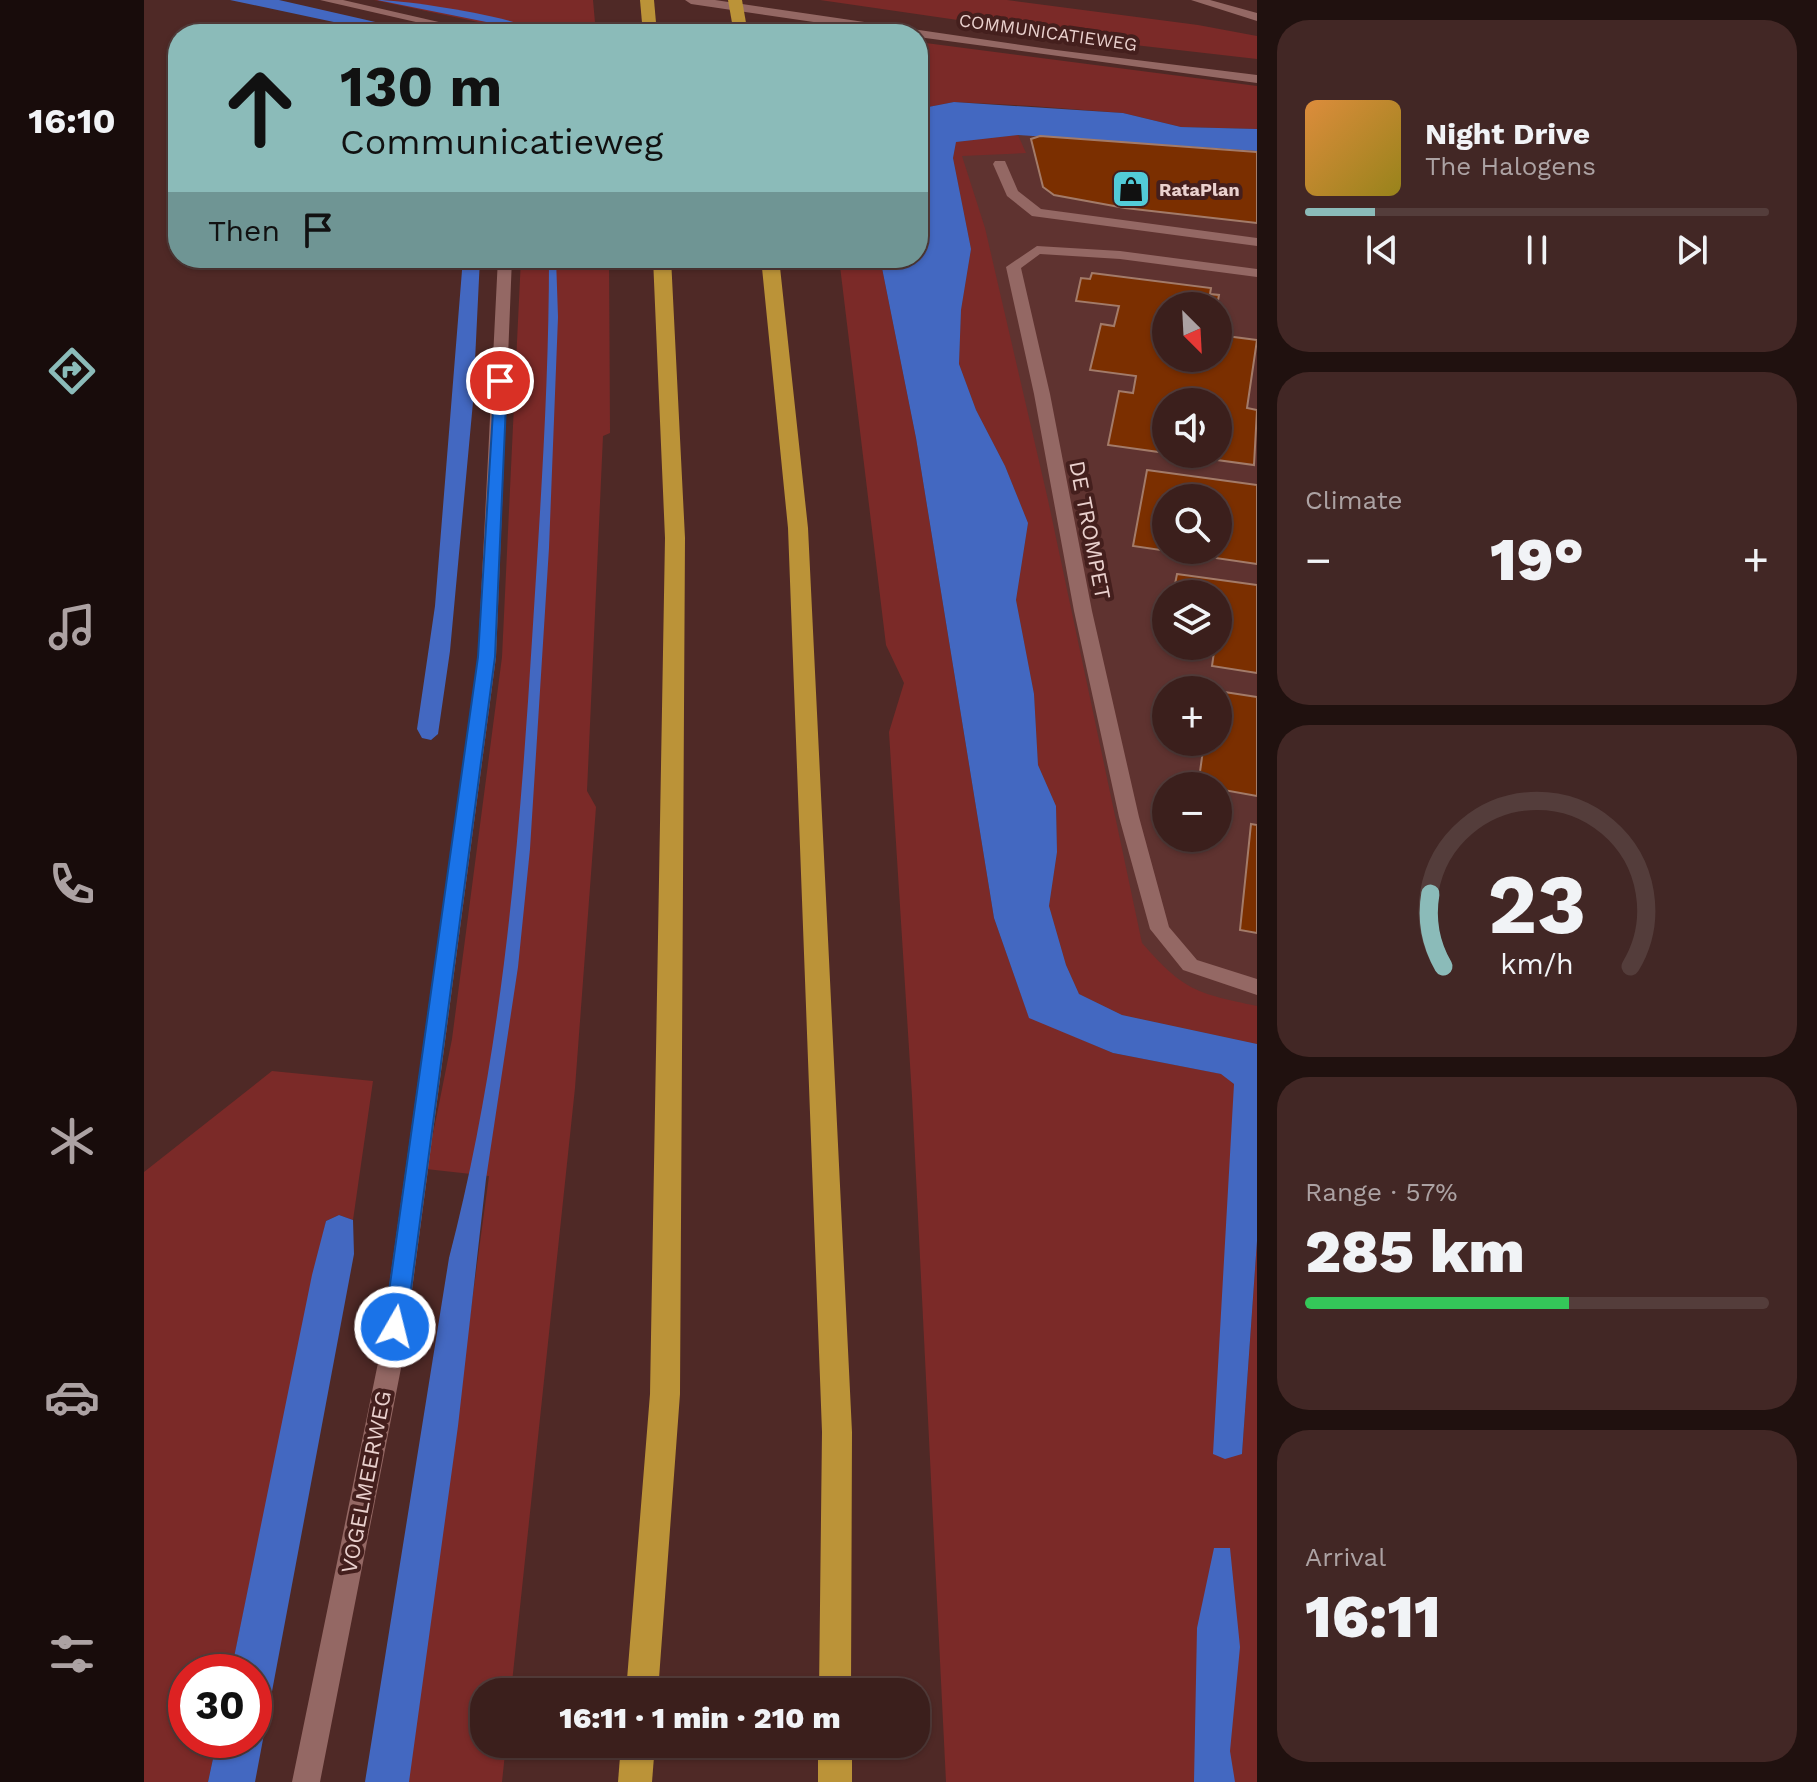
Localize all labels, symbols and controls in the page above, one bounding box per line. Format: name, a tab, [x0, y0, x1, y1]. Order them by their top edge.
street label: COMMUNICATIEWEG	[958, 9, 1138, 55]
text: 130 m	[340, 54, 502, 120]
icon: ahead	[208, 56, 312, 160]
text: 16:10	[28, 100, 116, 142]
text: Night Drive	[1425, 116, 1590, 151]
text: Communicatieweg	[340, 121, 663, 163]
text: The Halogens	[1425, 151, 1596, 181]
shop icon: RataPlan	[1110, 168, 1152, 210]
place label: RataPlan	[1159, 179, 1240, 200]
icon: arrive	[296, 208, 340, 252]
text: Then	[208, 213, 280, 248]
icon: previous	[1360, 228, 1404, 272]
icon: pause	[1515, 228, 1559, 272]
icon: next	[1670, 228, 1714, 272]
north arrow	[1152, 292, 1232, 372]
map controls	[1152, 292, 1232, 852]
icon: directions	[44, 343, 100, 399]
pin	[466, 347, 534, 415]
icon: arrive	[478, 359, 522, 403]
button: sound	[1152, 388, 1232, 468]
street label: DE TROMPET	[1064, 459, 1116, 601]
button: search	[1152, 484, 1232, 564]
text: Climate	[1305, 485, 1403, 515]
text: 19°	[1490, 524, 1584, 595]
text: −	[1305, 534, 1332, 586]
text: +	[1742, 534, 1769, 586]
button: layers	[1152, 580, 1232, 660]
icon: music	[44, 599, 100, 655]
button: +	[1152, 676, 1232, 756]
button: −	[1152, 772, 1232, 852]
icon: phone	[44, 856, 100, 912]
text: 23	[1488, 856, 1586, 953]
text: km/h	[1500, 947, 1574, 981]
icon: climate	[44, 1113, 100, 1169]
text: Range · 57%	[1305, 1177, 1458, 1207]
text: 285 km	[1305, 1216, 1525, 1287]
position arrow	[353, 1285, 437, 1369]
icon: car	[44, 1369, 100, 1425]
street label: VOGELMEERWEG	[336, 1389, 396, 1575]
text: Arrival	[1305, 1542, 1386, 1572]
text: 16:11	[1305, 1581, 1441, 1652]
icon: filters	[44, 1626, 100, 1682]
speed limit sign: 30	[168, 1654, 272, 1758]
text: 16:11 · 1 min · 210 m	[559, 1700, 841, 1735]

